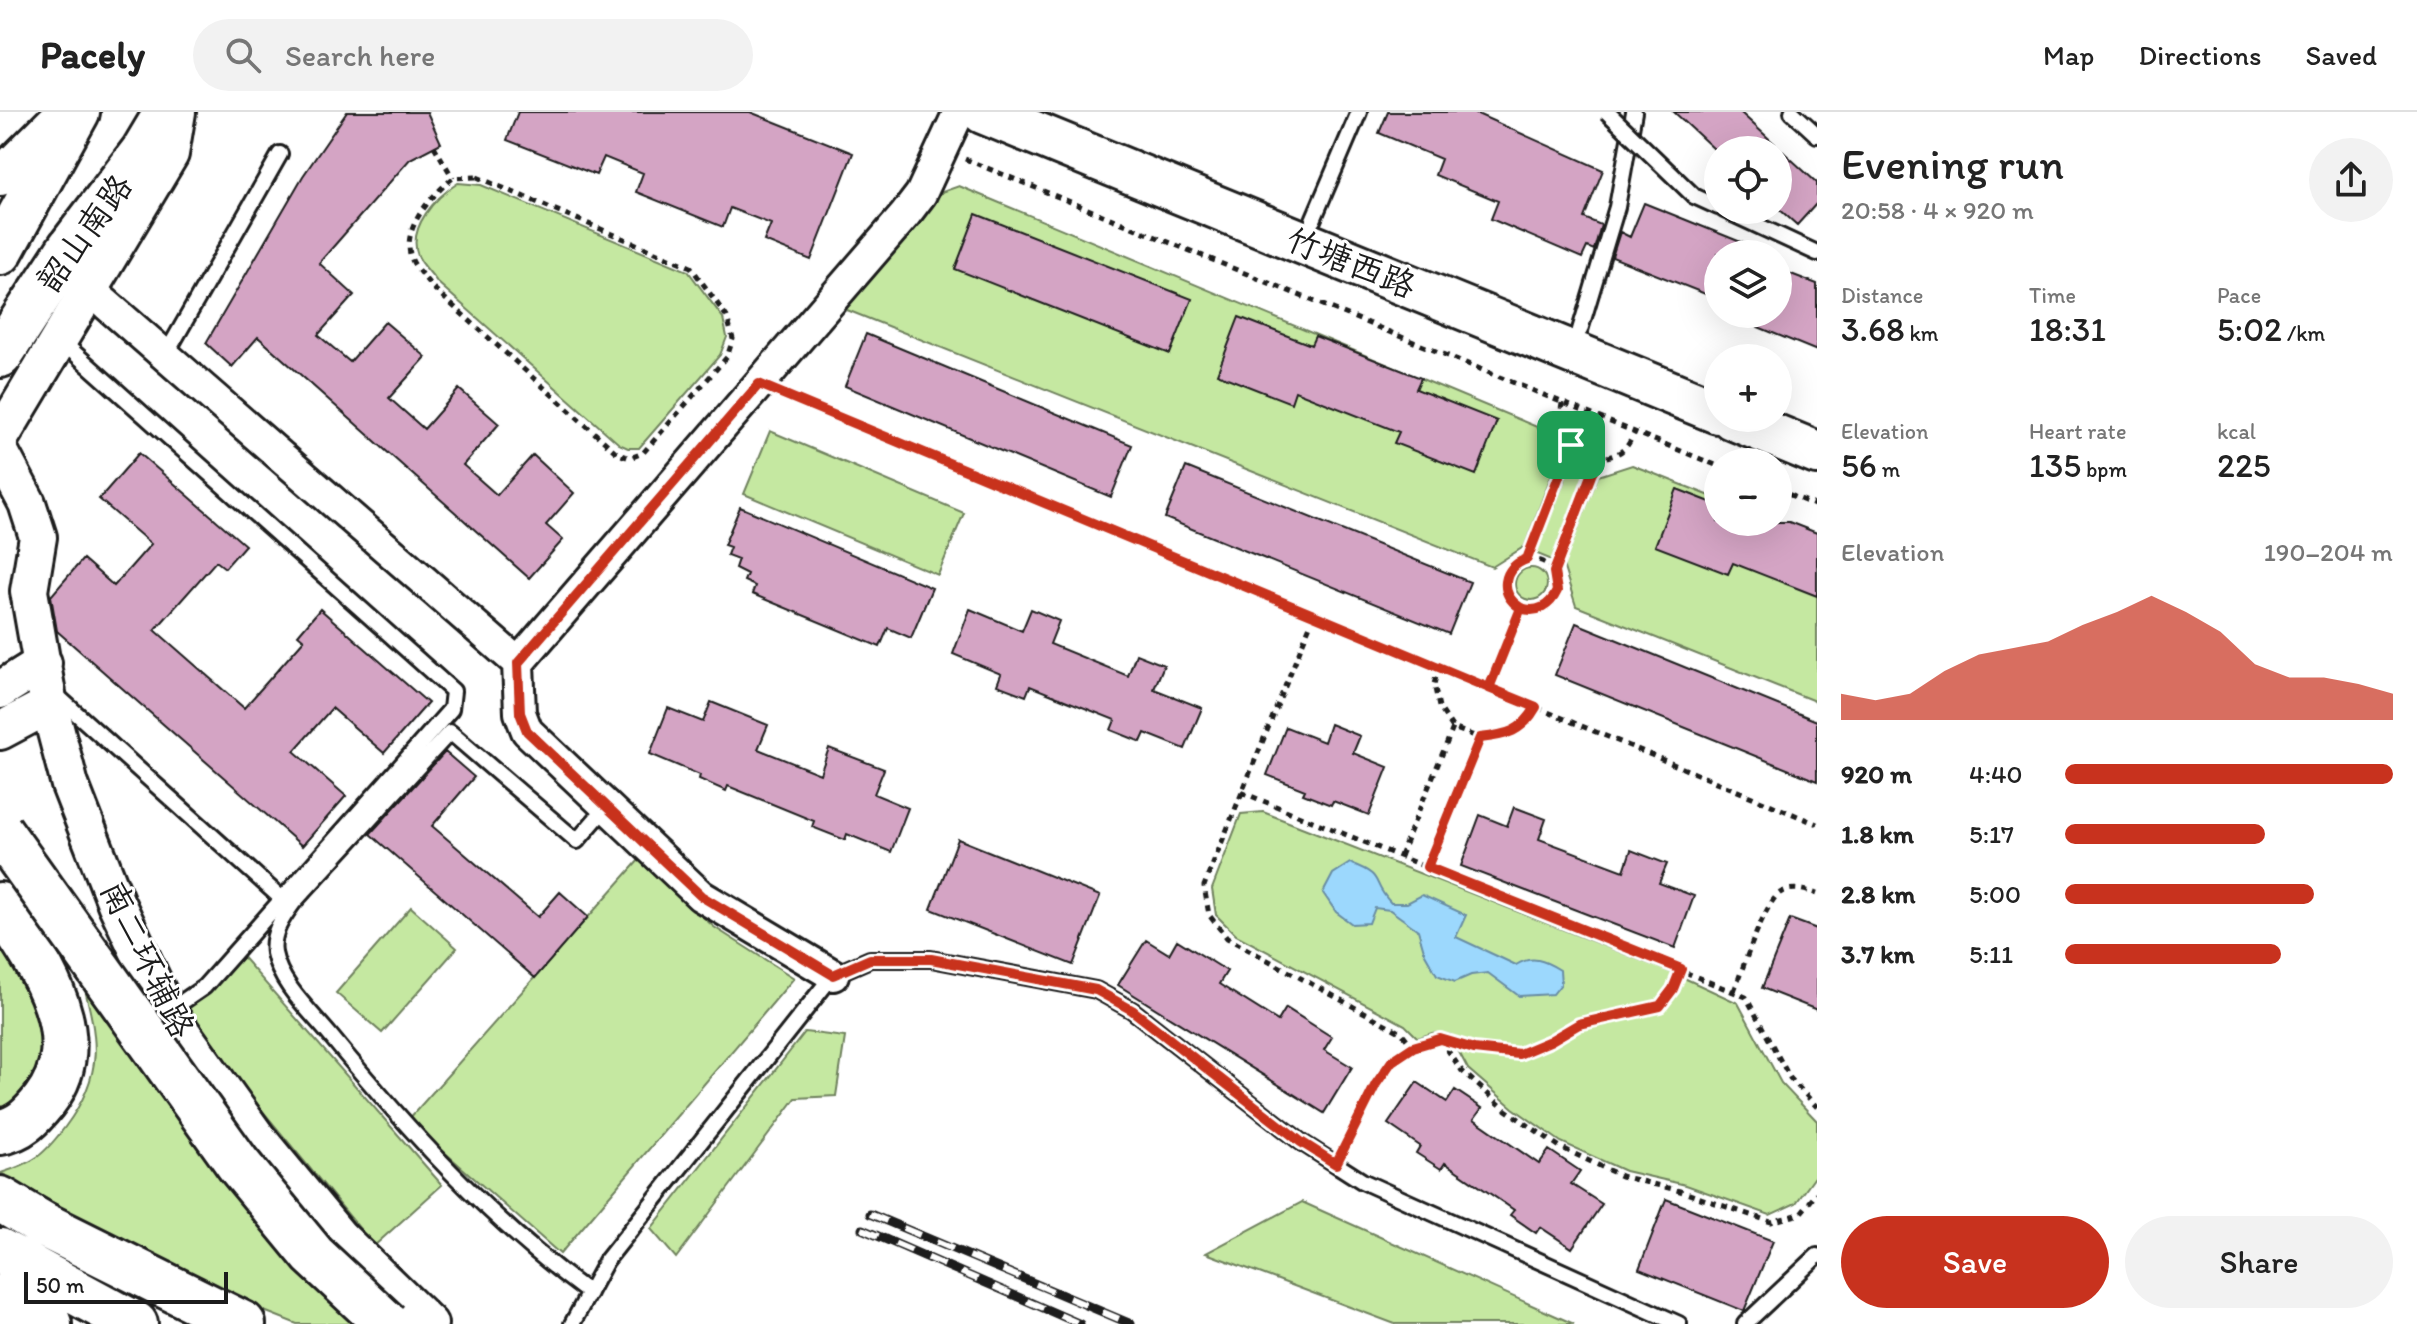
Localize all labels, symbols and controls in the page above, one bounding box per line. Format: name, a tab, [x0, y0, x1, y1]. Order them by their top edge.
search box	[193, 19, 753, 91]
text: Pacely	[40, 32, 145, 78]
icon: search	[221, 33, 265, 77]
text: Search here	[285, 37, 435, 74]
text: Map	[2043, 38, 2094, 72]
text: Directions	[2138, 38, 2262, 72]
text: Saved	[2306, 38, 2377, 72]
map controls	[1704, 136, 1792, 536]
button: locate	[1704, 136, 1792, 224]
text: Evening run	[1841, 137, 2064, 190]
button: share	[2309, 138, 2393, 222]
street label: 韶山南路	[28, 166, 141, 300]
text: 20:58 · 4 × 920 m	[1841, 194, 2034, 226]
street label: 竹塘西路	[1280, 218, 1422, 307]
button: layers	[1704, 240, 1792, 328]
text: Distance	[1841, 282, 1923, 309]
text: Time	[2029, 282, 2076, 309]
text: Pace	[2217, 282, 2261, 309]
text: 3.68	[1841, 309, 1905, 350]
text: 18:31	[2029, 309, 2106, 350]
text: 5:02	[2217, 309, 2282, 350]
text: km	[1905, 320, 1939, 347]
text: /km	[2282, 320, 2325, 347]
button: +	[1704, 344, 1792, 432]
pin	[1537, 411, 1605, 479]
text: Elevation	[1841, 418, 1928, 445]
text: Heart rate	[2029, 418, 2126, 445]
text: kcal	[2217, 418, 2256, 445]
icon: arrive	[1549, 423, 1593, 467]
text: 56	[1841, 445, 1877, 486]
text: 135	[2029, 445, 2081, 486]
text: 225	[2217, 445, 2271, 486]
button: −	[1704, 448, 1792, 536]
text: m	[1877, 456, 1900, 483]
text: bpm	[2081, 456, 2127, 483]
text: Elevation	[1841, 536, 1944, 568]
text: 190–204 m	[2264, 536, 2393, 568]
text: 920 m	[1841, 758, 1912, 790]
text: 4:40	[1969, 758, 2023, 790]
text: 1.8 km	[1841, 818, 1914, 850]
text: 5:17	[1969, 818, 2014, 850]
street label: 南二环辅路	[92, 874, 203, 1045]
text: 2.8 km	[1841, 878, 1916, 910]
text: 5:00	[1969, 878, 2021, 910]
text: 3.7 km	[1841, 938, 1915, 970]
text: 5:11	[1969, 938, 2013, 970]
button: Save	[1841, 1216, 2109, 1308]
button: Share	[2125, 1216, 2393, 1308]
scale bar	[24, 1268, 228, 1304]
text: 50 m	[36, 1272, 85, 1299]

